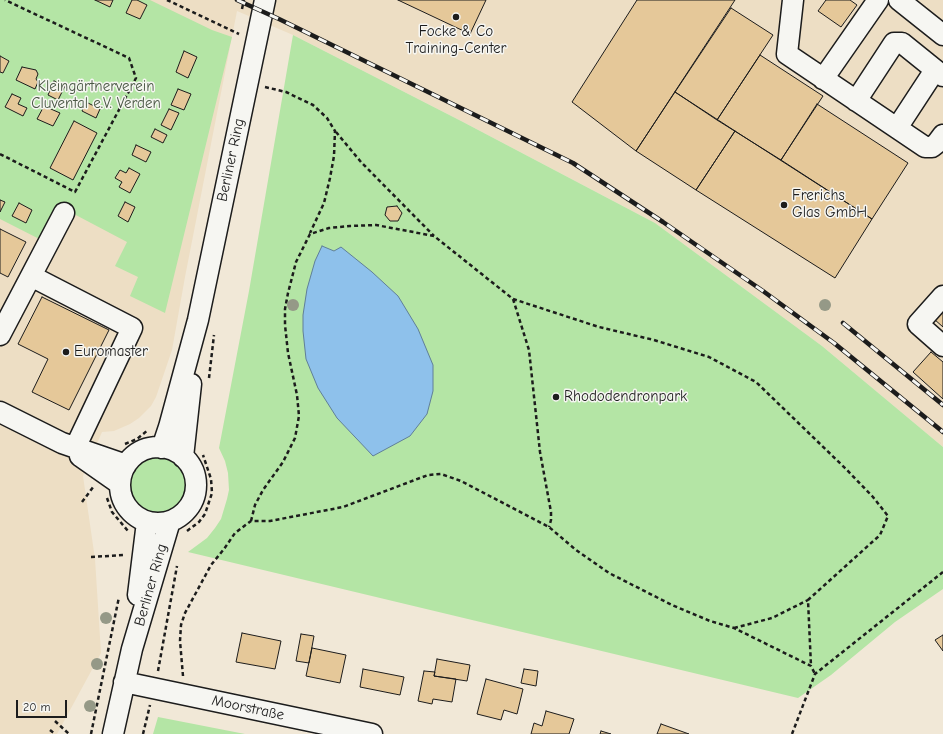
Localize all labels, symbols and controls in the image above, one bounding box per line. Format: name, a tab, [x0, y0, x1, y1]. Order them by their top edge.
marker: Focke & Co Training-Center	[451, 12, 461, 22]
place label: Focke & Co Training-Center	[406, 23, 506, 58]
park label: Kleingärtnerverein Cluvental e.V. Verden	[31, 78, 161, 113]
street label: Berliner Ring	[213, 117, 249, 203]
place label: Frerichs Glas GmbH	[792, 187, 867, 222]
marker: Frerichs Glas GmbH	[779, 200, 789, 210]
place label: Euromaster	[74, 343, 148, 361]
marker: Euromaster	[61, 347, 71, 357]
place label: Rhododendronpark	[564, 388, 687, 406]
marker: Rhododendronpark	[551, 392, 561, 402]
street label: Berliner Ring	[131, 542, 171, 628]
scale bar	[18, 692, 69, 718]
street label: Moorstraße	[210, 692, 286, 724]
text: 20 m	[23, 700, 51, 714]

